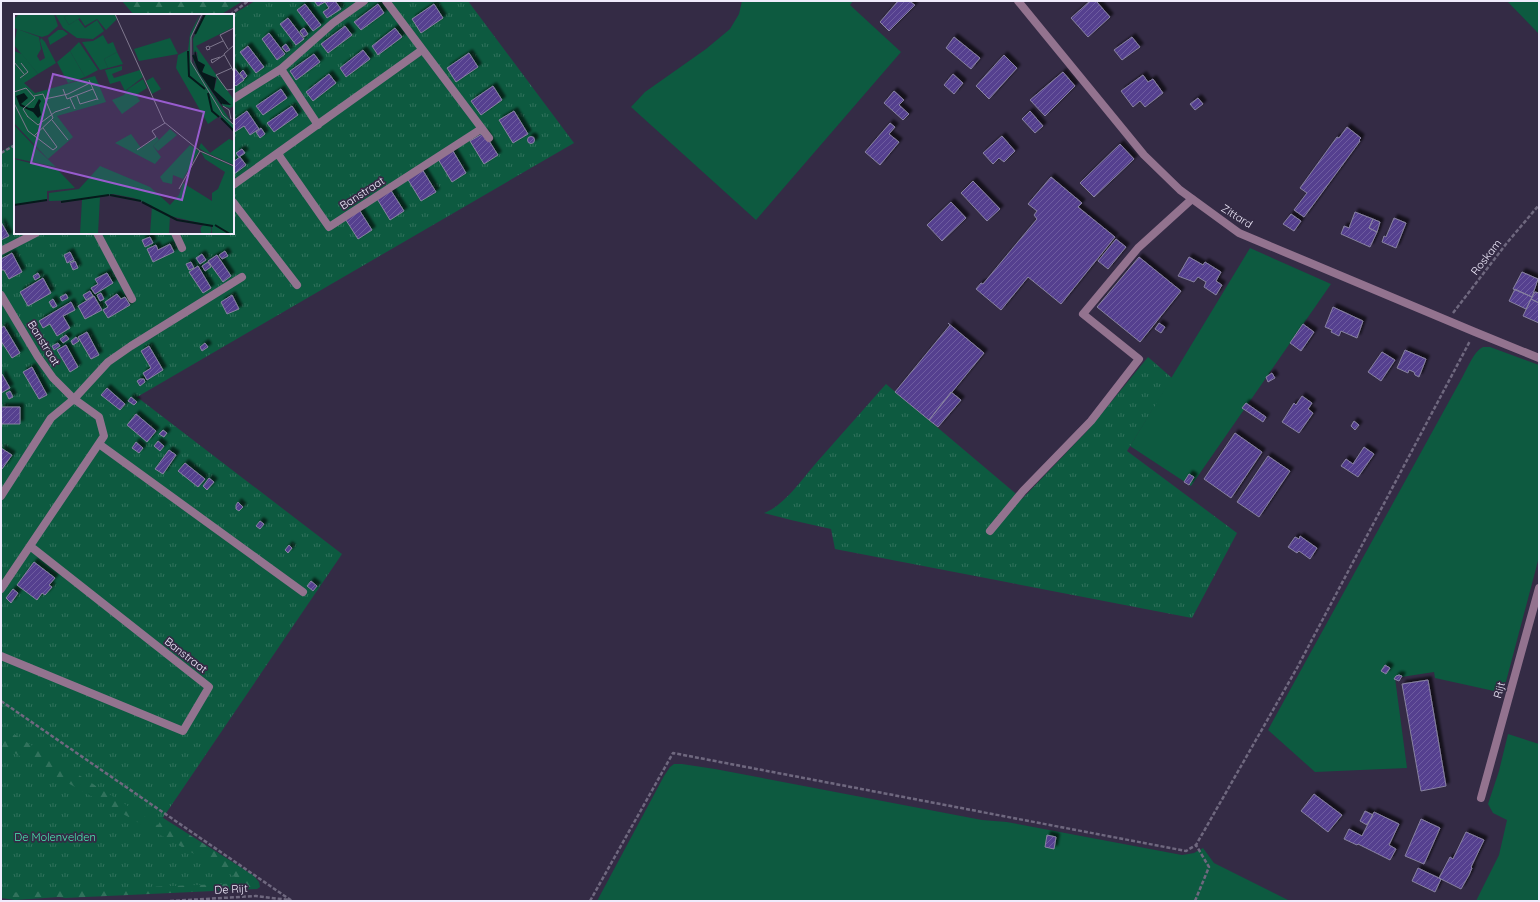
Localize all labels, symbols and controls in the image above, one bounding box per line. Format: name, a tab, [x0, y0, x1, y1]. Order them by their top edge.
inset map	[14, 14, 234, 234]
street label: Banstraat	[337, 173, 387, 213]
street label: Zittard	[1219, 201, 1255, 231]
street label: Roskam	[1468, 236, 1504, 278]
street label: Banstraat	[25, 318, 63, 368]
street label: Banstraat	[162, 634, 210, 676]
street label: Rijt	[1490, 680, 1508, 700]
park label: De Molenvelden	[14, 830, 96, 844]
street label: De Rijt	[214, 881, 248, 897]

